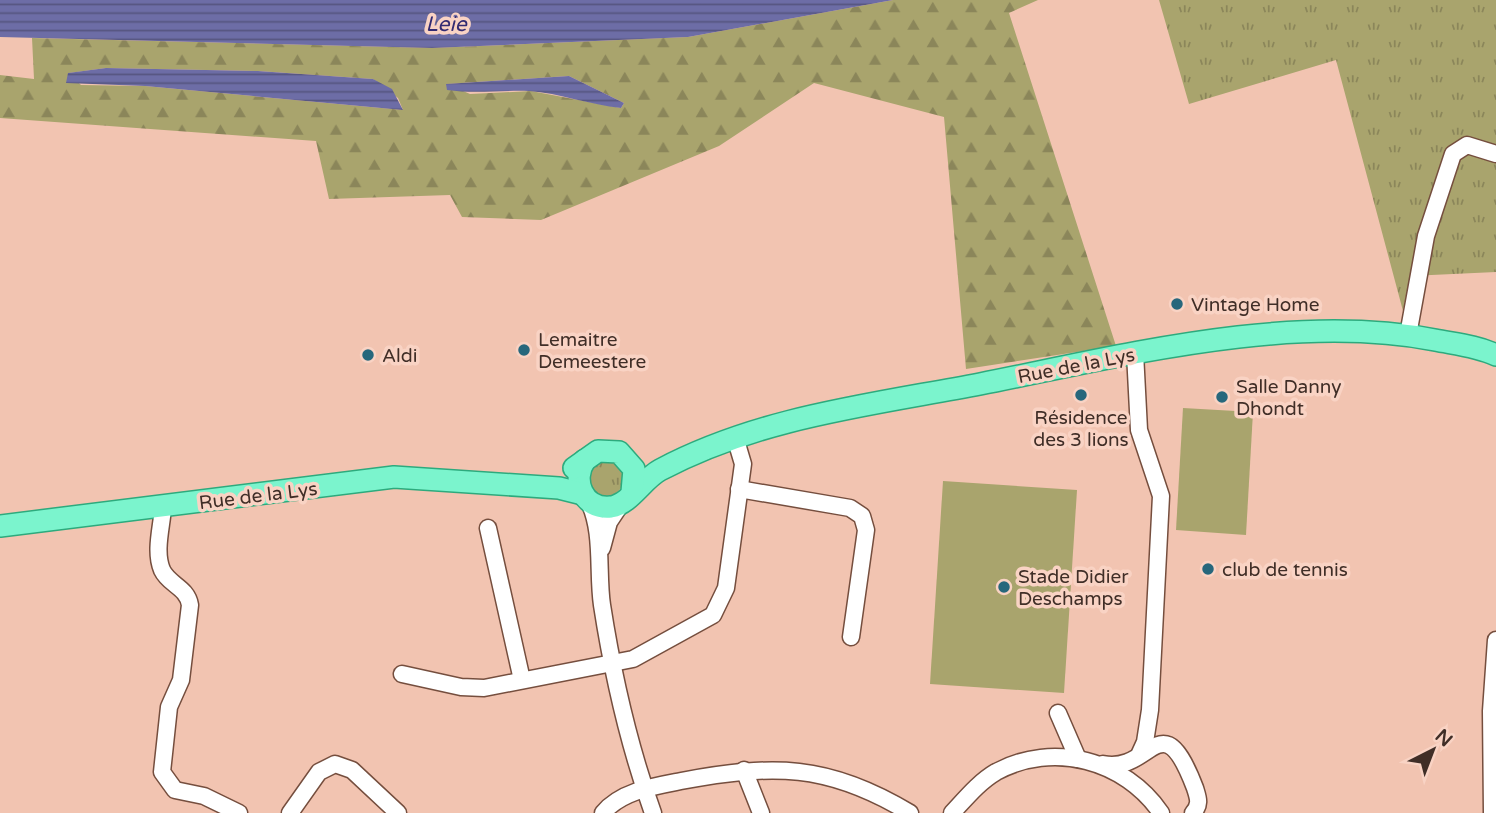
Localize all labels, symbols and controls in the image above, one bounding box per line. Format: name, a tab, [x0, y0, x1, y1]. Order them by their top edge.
water label: Leie	[425, 12, 468, 37]
place label: Vintage Home	[1191, 294, 1320, 316]
marker: Vintage Home	[1169, 296, 1185, 312]
place label: Lemaitre Demeestere	[538, 329, 646, 373]
marker: Lemaitre Demeestere	[516, 342, 532, 358]
street label: Rue de la Lys	[1016, 344, 1137, 388]
place label: Aldi	[382, 345, 418, 367]
marker: Aldi	[360, 347, 376, 363]
place label: Salle Danny Dhondt	[1236, 376, 1341, 420]
marker: Résidence des 3 lions	[1073, 387, 1089, 403]
marker: Salle Danny Dhondt	[1214, 389, 1230, 405]
place label: Résidence des 3 lions	[1033, 407, 1129, 451]
street label: Rue de la Lys	[198, 478, 319, 514]
place label: club de tennis	[1222, 559, 1348, 581]
marker: club de tennis	[1200, 561, 1216, 577]
place label: Stade Didier Deschamps	[1018, 566, 1129, 610]
marker: Stade Didier Deschamps	[996, 579, 1012, 595]
north arrow	[1398, 715, 1468, 785]
text: N	[1431, 725, 1457, 751]

